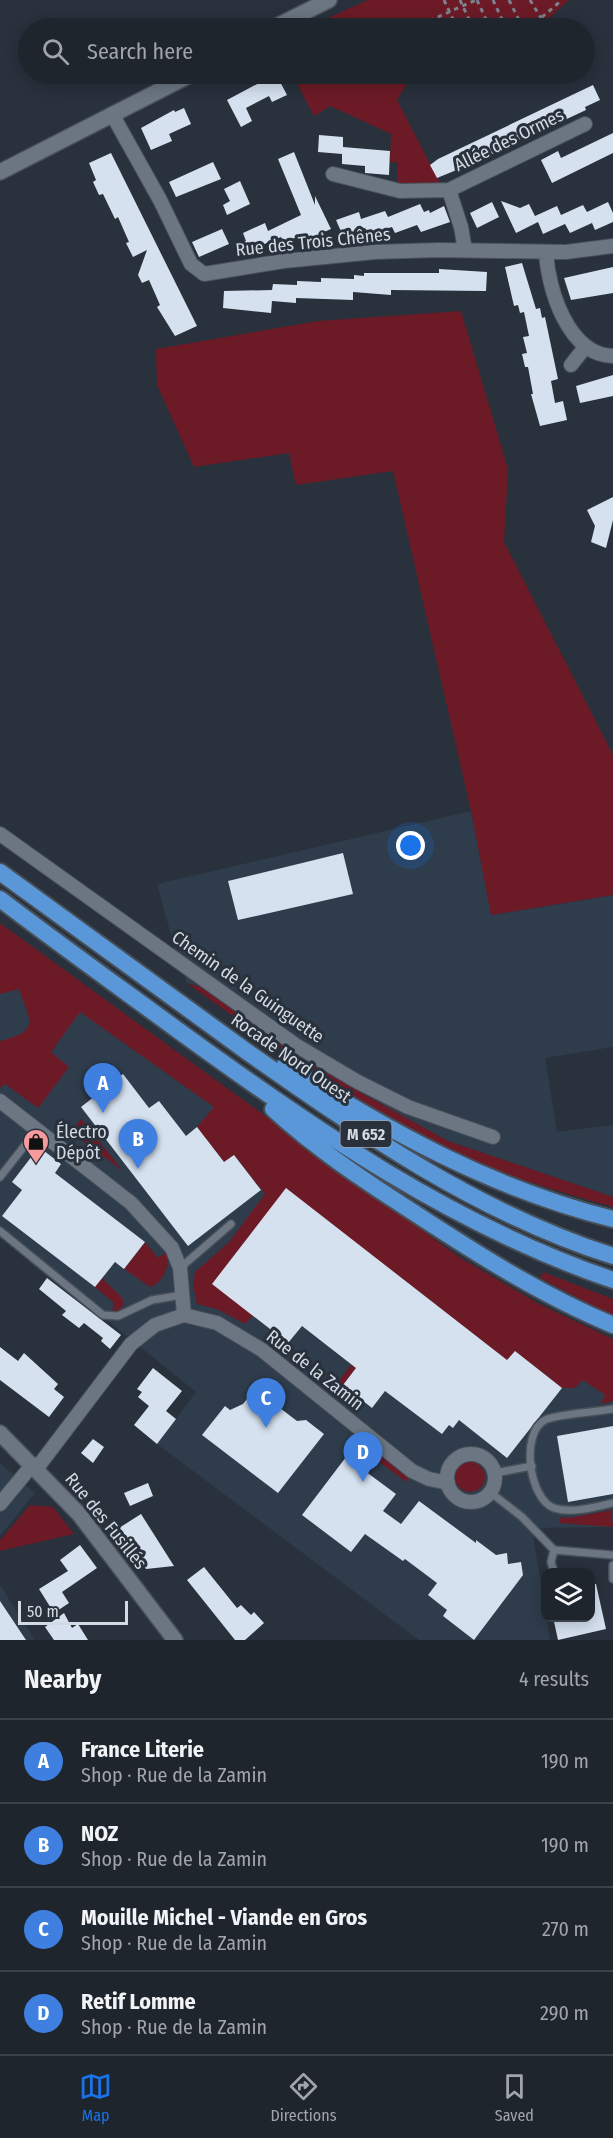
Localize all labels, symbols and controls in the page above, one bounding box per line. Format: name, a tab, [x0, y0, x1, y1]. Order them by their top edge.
search box	[18, 18, 595, 84]
icon: search	[39, 35, 72, 68]
text: Search here	[87, 38, 193, 65]
street label: Allée des Ormes	[451, 104, 568, 176]
street label: Rue des Trois Chênes	[234, 223, 392, 261]
your location	[396, 831, 425, 860]
street label: Chemin de la Guinguette	[168, 926, 328, 1048]
street label: Rocade Nord Ouest	[227, 1008, 355, 1108]
pin: A	[84, 1064, 122, 1113]
place label: Électro Dépôt	[56, 1120, 107, 1164]
pin: B	[118, 1120, 158, 1169]
road number: M 652	[340, 1121, 392, 1147]
shop icon: Électro Dépôt	[21, 1127, 51, 1165]
street label: Rue de la Zamin	[262, 1325, 368, 1415]
pin: C	[246, 1378, 286, 1428]
pin: D	[344, 1432, 382, 1482]
street label: Rue des Fusillés	[60, 1468, 152, 1574]
map controls	[541, 1568, 595, 1622]
button: layers	[541, 1568, 595, 1622]
scale bar	[18, 1598, 128, 1626]
text: 50 m	[27, 1602, 59, 1621]
text: Nearby	[24, 1664, 101, 1695]
text: 4 results	[519, 1667, 589, 1691]
text: France Literie	[81, 1736, 204, 1763]
text: A	[38, 1749, 49, 1773]
text: 190 m	[541, 1749, 589, 1773]
text: Shop · Rue de la Zamin	[81, 1763, 267, 1787]
text: NOZ	[81, 1820, 118, 1847]
text: B	[38, 1833, 49, 1857]
text: 190 m	[541, 1833, 589, 1857]
text: Shop · Rue de la Zamin	[81, 1847, 267, 1871]
text: Mouille Michel - Viande en Gros	[81, 1904, 367, 1931]
text: C	[38, 1917, 49, 1941]
text: 270 m	[542, 1917, 589, 1941]
text: Shop · Rue de la Zamin	[81, 1931, 267, 1955]
text: Retif Lomme	[81, 1988, 196, 2015]
text: D	[38, 2001, 49, 2025]
text: 290 m	[540, 2001, 589, 2025]
text: Shop · Rue de la Zamin	[81, 2015, 267, 2039]
tab: Map	[79, 2070, 112, 2125]
tab: Directions	[270, 2070, 337, 2125]
tab: Saved	[495, 2070, 534, 2125]

